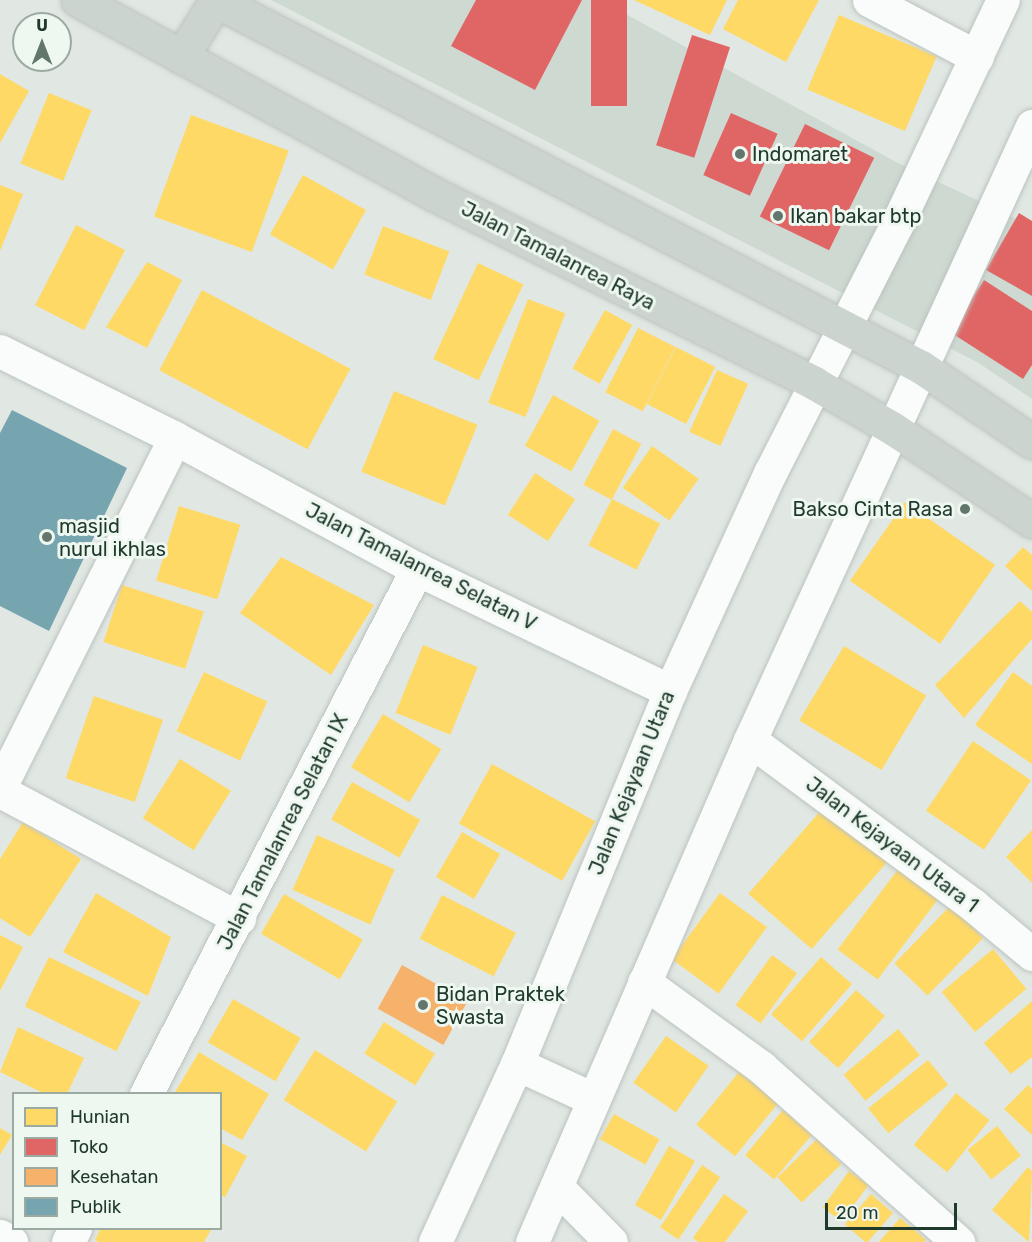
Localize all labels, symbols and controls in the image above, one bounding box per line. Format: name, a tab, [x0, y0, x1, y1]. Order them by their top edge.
north arrow	[12, 12, 72, 72]
text: U	[36, 16, 48, 35]
place label: Indomaret	[752, 142, 848, 166]
marker: Indomaret	[733, 147, 747, 161]
street label: Jalan Tamalanrea Raya	[457, 197, 659, 315]
place label: Ikan bakar btp	[790, 204, 922, 228]
marker: Ikan bakar btp	[771, 209, 785, 223]
place label: Bakso Cinta Rasa	[793, 497, 953, 521]
street label: Jalan Tamalanrea Selatan V	[301, 498, 541, 636]
marker: Bakso Cinta Rasa	[958, 502, 972, 516]
place label: masjid nurul ikhlas	[59, 514, 166, 561]
marker: masjid nurul ikhlas	[40, 530, 54, 544]
street label: Jalan Kejayaan Utara	[584, 688, 680, 878]
street label: Jalan Tamalanrea Selatan IX	[213, 710, 353, 954]
street label: Jalan Kejayaan Utara 1	[801, 772, 983, 918]
place label: Bidan Praktek Swasta	[436, 982, 565, 1029]
marker: Bidan Praktek Swasta	[414, 996, 432, 1014]
legend	[12, 1092, 222, 1230]
text: Hunian	[70, 1106, 130, 1128]
text: Toko	[70, 1136, 108, 1158]
text: Kesehatan	[70, 1166, 158, 1188]
scale bar	[828, 1191, 960, 1229]
text: Publik	[70, 1196, 121, 1218]
text: 20 m	[836, 1202, 878, 1224]

